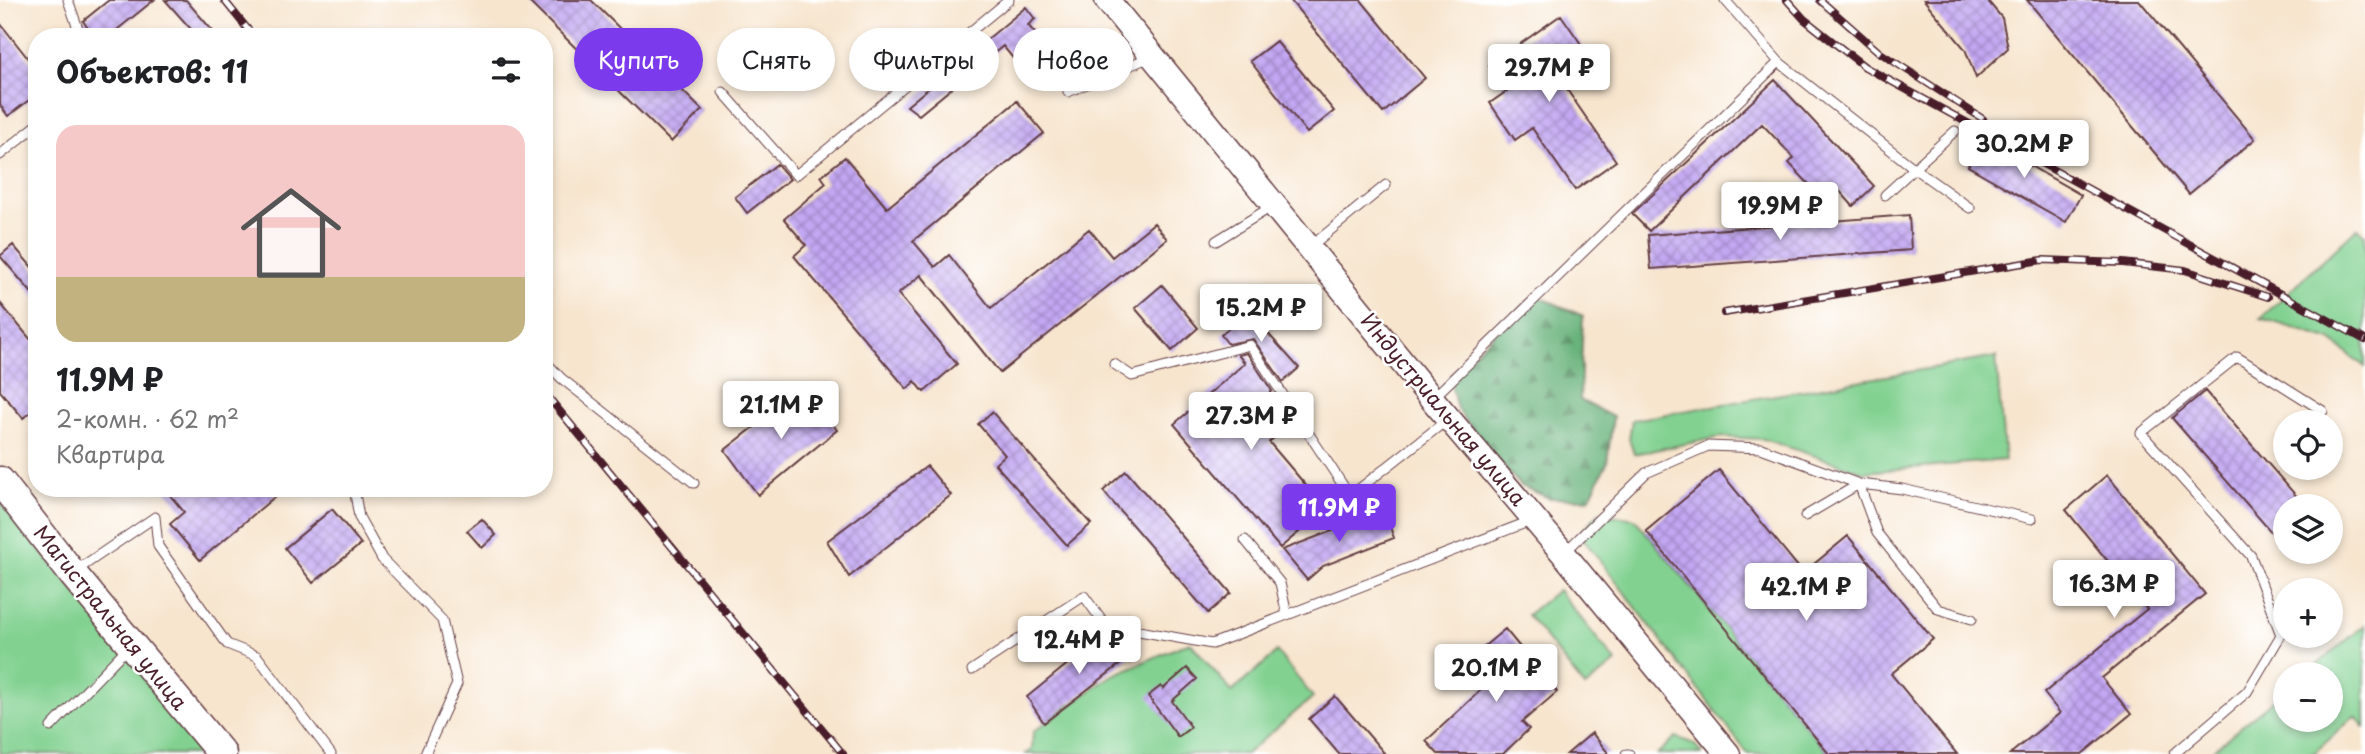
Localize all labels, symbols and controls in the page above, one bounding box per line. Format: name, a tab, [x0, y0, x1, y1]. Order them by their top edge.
chip: Купить	[574, 28, 703, 91]
chip: Снять	[717, 28, 835, 91]
chip: Фильтры	[849, 28, 999, 91]
chip: Новое	[1013, 28, 1133, 91]
pin: 29.7M ₽	[1484, 44, 1614, 104]
text: Объектов: 11	[56, 48, 249, 93]
text: 29.7M ₽	[1504, 49, 1594, 84]
icon: filters	[487, 51, 525, 89]
pin: 30.2M ₽	[1959, 120, 2089, 180]
text: 30.2M ₽	[1975, 125, 2073, 160]
icon: home	[228, 170, 354, 296]
pin: 19.9M ₽	[1715, 182, 1845, 242]
text: 19.9M ₽	[1737, 187, 1823, 222]
pin: 15.2M ₽	[1196, 284, 1326, 344]
text: 15.2M ₽	[1216, 289, 1306, 324]
street label: Индустриальная улица	[1354, 305, 1535, 513]
text: 11.9M ₽	[56, 356, 163, 401]
pin: 21.1M ₽	[716, 382, 846, 441]
text: 21.1M ₽	[739, 386, 823, 421]
pin: 27.3M ₽	[1186, 392, 1316, 452]
text: 27.3M ₽	[1205, 397, 1297, 432]
text: 2-комн. · 62 m²	[56, 401, 239, 436]
map controls	[2273, 410, 2343, 732]
button: locate	[2273, 410, 2343, 480]
text: Квартира	[56, 436, 164, 471]
pin: 11.9M ₽	[1274, 484, 1404, 544]
text: 11.9M ₽	[1298, 489, 1380, 524]
button: layers	[2273, 494, 2343, 564]
street label: Магистральная улица	[27, 517, 197, 717]
pin: 16.3M ₽	[2049, 560, 2179, 620]
pin: 42.1M ₽	[1741, 564, 1871, 623]
text: 16.3M ₽	[2069, 565, 2159, 600]
text: 42.1M ₽	[1761, 568, 1851, 603]
button: +	[2273, 578, 2343, 648]
pin: 12.4M ₽	[1014, 616, 1144, 676]
text: 12.4M ₽	[1034, 621, 1124, 656]
pin: 20.1M ₽	[1431, 644, 1561, 704]
text: 20.1M ₽	[1450, 649, 1542, 684]
button: −	[2273, 662, 2343, 732]

